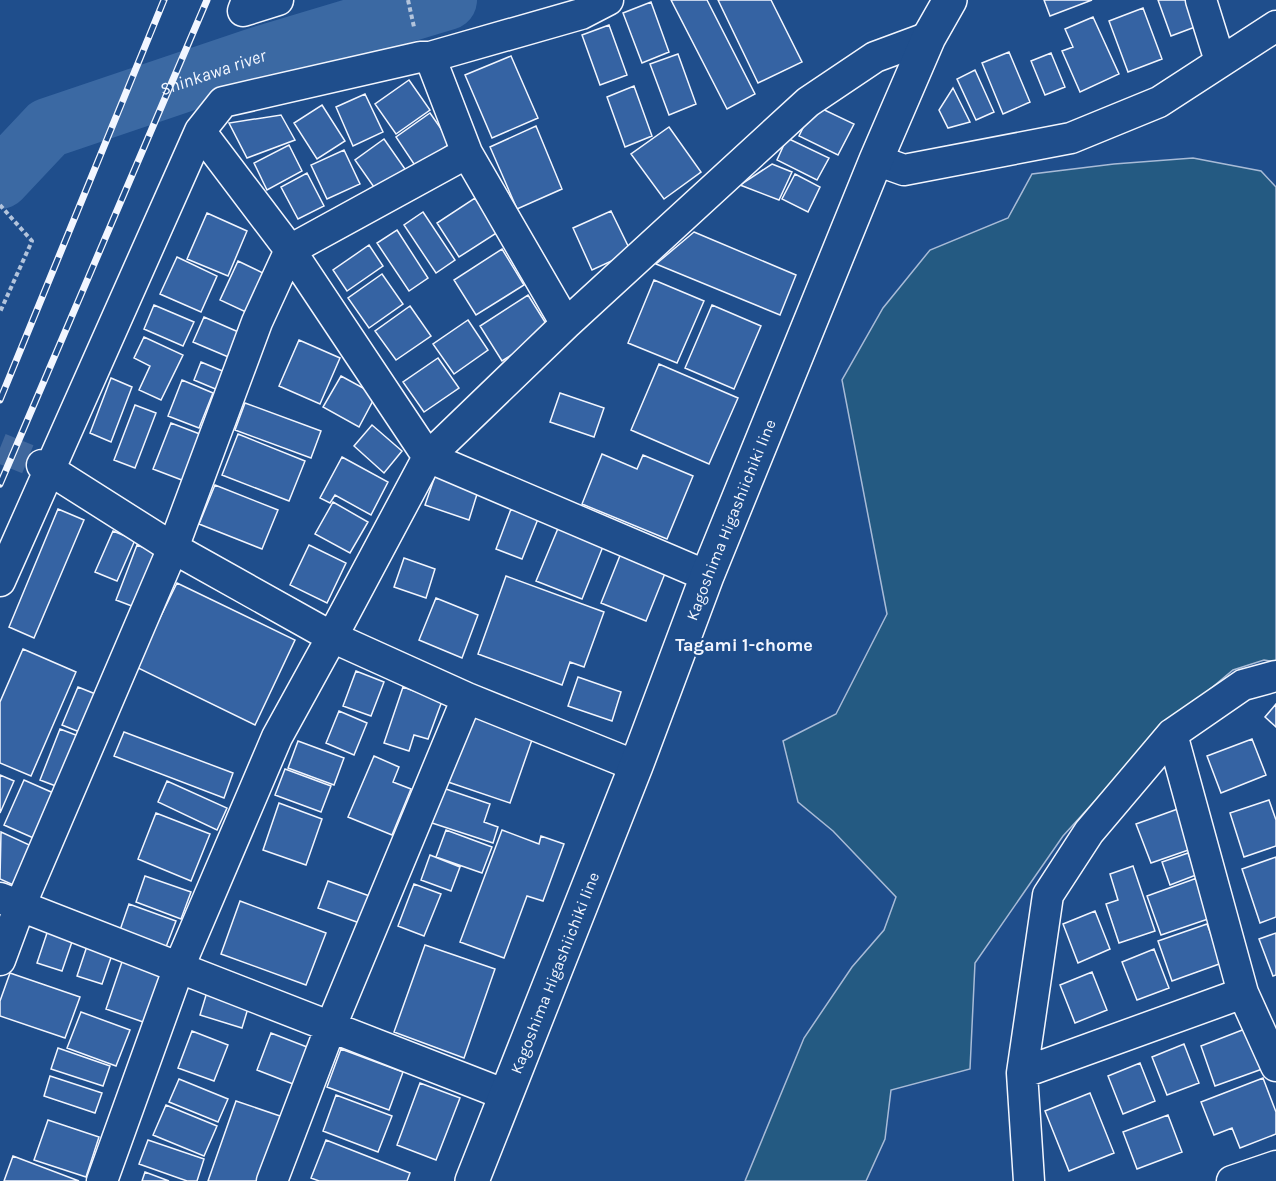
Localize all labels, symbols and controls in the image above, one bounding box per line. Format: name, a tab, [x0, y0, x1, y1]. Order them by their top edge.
water label: Shinkawa river	[157, 44, 269, 100]
street label: Kagoshima Higashiichiki line	[682, 416, 779, 623]
district label: Tagami 1-chome	[675, 634, 813, 656]
street label: Kagoshima Higashiichiki line	[506, 869, 603, 1076]

